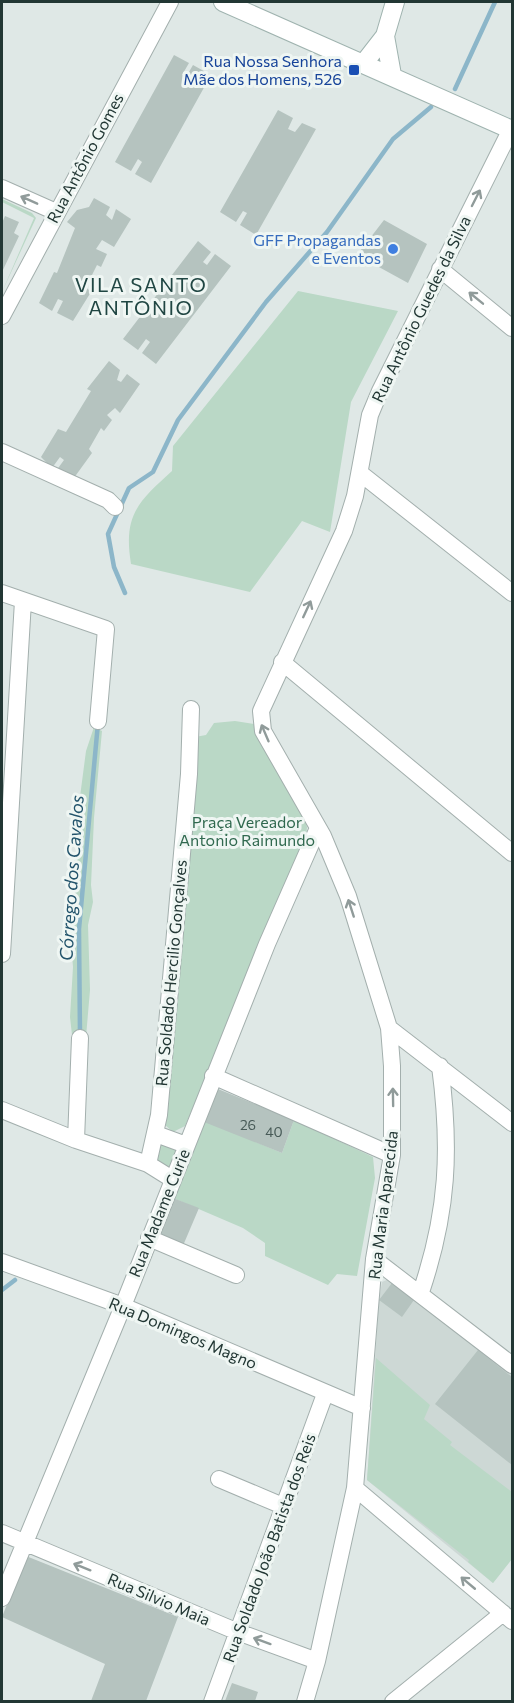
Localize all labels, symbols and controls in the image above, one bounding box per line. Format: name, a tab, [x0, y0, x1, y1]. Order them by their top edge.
place label: Rua Nossa Senhora Mãe dos Homens, 526	[183, 51, 342, 88]
marker: Rua Nossa Senhora Mãe dos Homens, 526	[347, 63, 361, 77]
street label: Rua Antônio Gomes	[42, 90, 127, 226]
one-way arrow	[471, 190, 482, 208]
one-way arrow	[20, 194, 38, 206]
street label: Rua Antônio Guedes da Silva	[367, 213, 474, 405]
place label: GFF Propagandas e Eventos	[253, 230, 381, 267]
marker: GFF Propagandas e Eventos	[386, 242, 400, 256]
district label: VILA SANTO ANTÔNIO	[75, 272, 207, 319]
one-way arrow	[468, 292, 484, 305]
one-way arrow	[301, 601, 313, 619]
one-way arrow	[259, 725, 270, 743]
water label: Córrego dos Cavalos	[54, 794, 88, 962]
park label: Praça Vereador Antonio Raimundo	[179, 812, 315, 849]
street label: Rua Soldado Hercilio Gonçalves	[151, 859, 190, 1087]
one-way arrow	[345, 899, 356, 918]
one-way arrow	[387, 1087, 399, 1107]
house number: 26	[240, 1116, 256, 1133]
house number: 40	[265, 1123, 283, 1140]
street label: Rua Maria Aparecida	[364, 1130, 401, 1280]
street label: Rua Madame Curie	[124, 1146, 193, 1280]
street label: Rua Domingos Magno	[106, 1293, 260, 1372]
street label: Rua Soldado João Batista dos Reis	[218, 1431, 319, 1665]
one-way arrow	[73, 1561, 92, 1572]
street label: Rua Silvio Maia	[105, 1568, 213, 1629]
one-way arrow	[460, 1577, 476, 1590]
one-way arrow	[253, 1634, 272, 1645]

